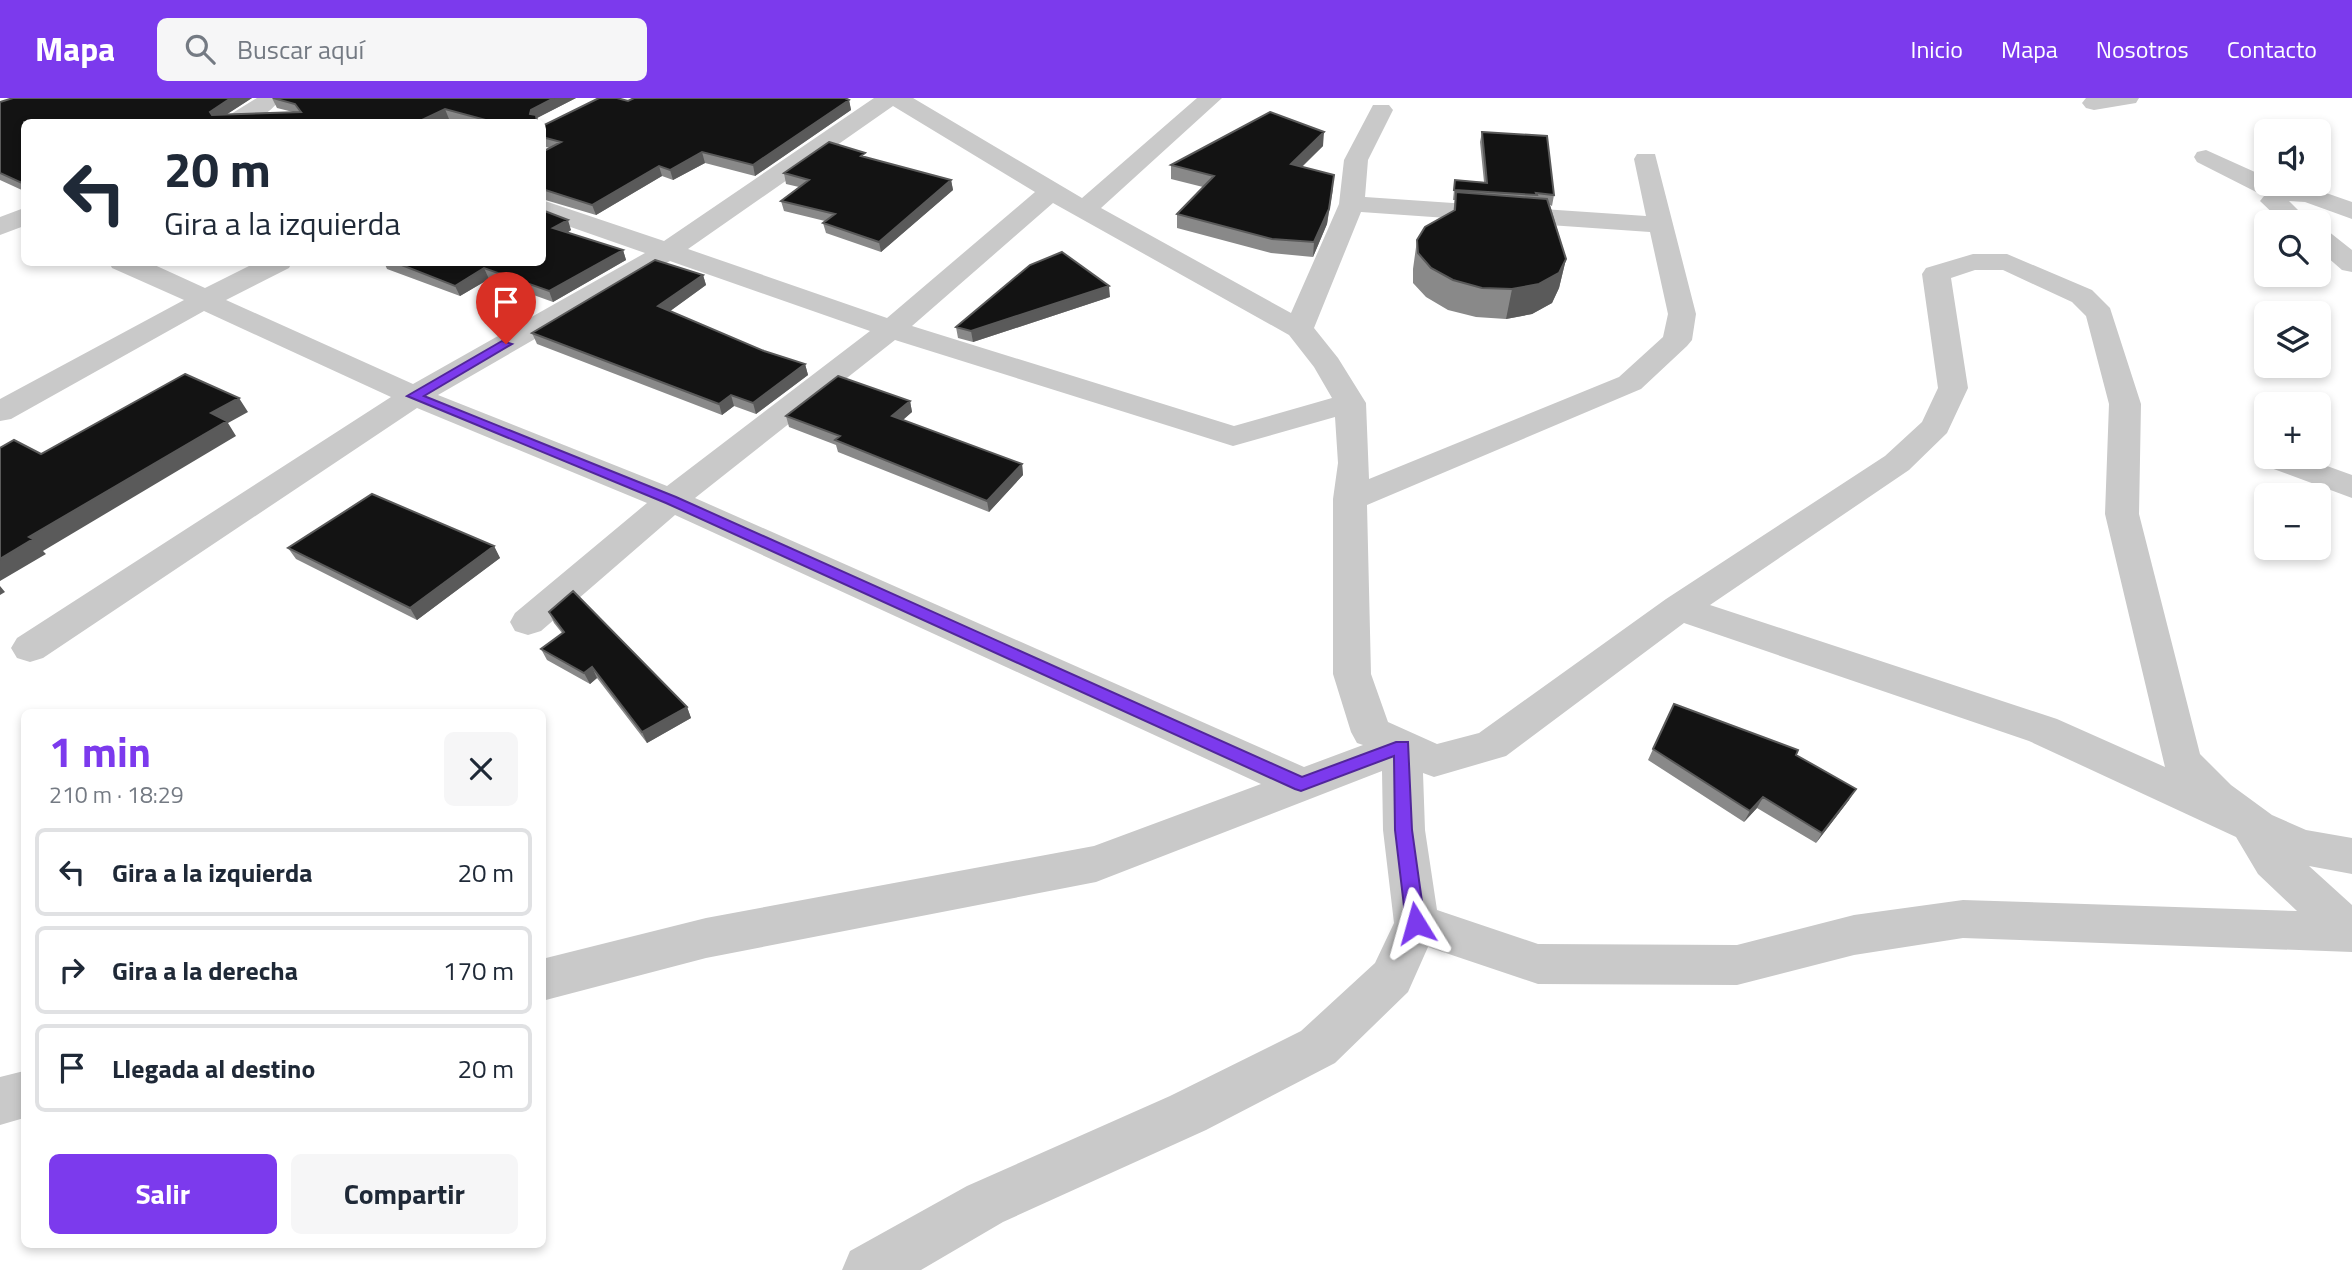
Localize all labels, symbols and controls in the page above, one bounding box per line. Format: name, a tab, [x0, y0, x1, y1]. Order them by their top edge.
search box	[157, 18, 647, 81]
text: Mapa	[35, 24, 115, 74]
icon: search	[181, 30, 219, 68]
text: Buscar aquí	[237, 30, 364, 69]
text: Inicio	[1911, 31, 1963, 67]
text: Mapa	[2001, 31, 2058, 67]
text: Nosotros	[2096, 31, 2189, 67]
text: Contacto	[2227, 31, 2317, 67]
map controls	[2254, 119, 2331, 560]
button: sound	[2254, 119, 2331, 196]
text: 20 m	[164, 131, 271, 206]
icon: left	[49, 147, 140, 238]
text: Gira a la izquierda	[164, 199, 400, 247]
button: search	[2254, 210, 2331, 287]
pin	[476, 272, 536, 344]
icon: arrive	[487, 283, 525, 321]
button: layers	[2254, 301, 2331, 378]
button: +	[2254, 392, 2331, 469]
button: −	[2254, 483, 2331, 560]
text: 1 min	[49, 719, 151, 783]
button: close	[444, 732, 518, 806]
text: 210 m · 18:29	[49, 777, 184, 812]
icon: left	[53, 853, 91, 891]
text: Gira a la izquierda	[112, 853, 313, 892]
text: 20 m	[457, 853, 514, 892]
position arrow	[1379, 886, 1453, 960]
icon: right	[53, 951, 91, 989]
text: Gira a la derecha	[112, 951, 298, 990]
text: 170 m	[443, 951, 514, 990]
icon: arrive	[53, 1049, 91, 1087]
text: Llegada al destino	[112, 1049, 315, 1088]
text: 20 m	[457, 1049, 514, 1088]
button: Salir	[49, 1154, 277, 1234]
button: Compartir	[291, 1154, 518, 1234]

